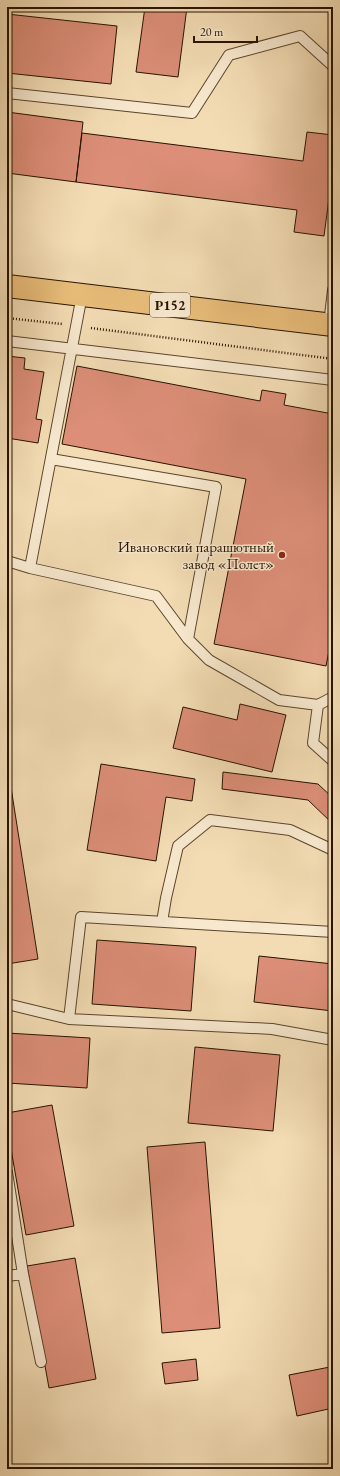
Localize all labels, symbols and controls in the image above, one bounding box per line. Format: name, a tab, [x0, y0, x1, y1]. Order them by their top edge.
scale bar	[194, 18, 257, 44]
text: 20 m	[200, 24, 224, 40]
road number: Р152	[150, 293, 190, 317]
place label: Ивановский парашютный завод «Полет»	[118, 537, 274, 573]
marker: Ивановский парашютный завод «Полет»	[277, 550, 287, 560]

